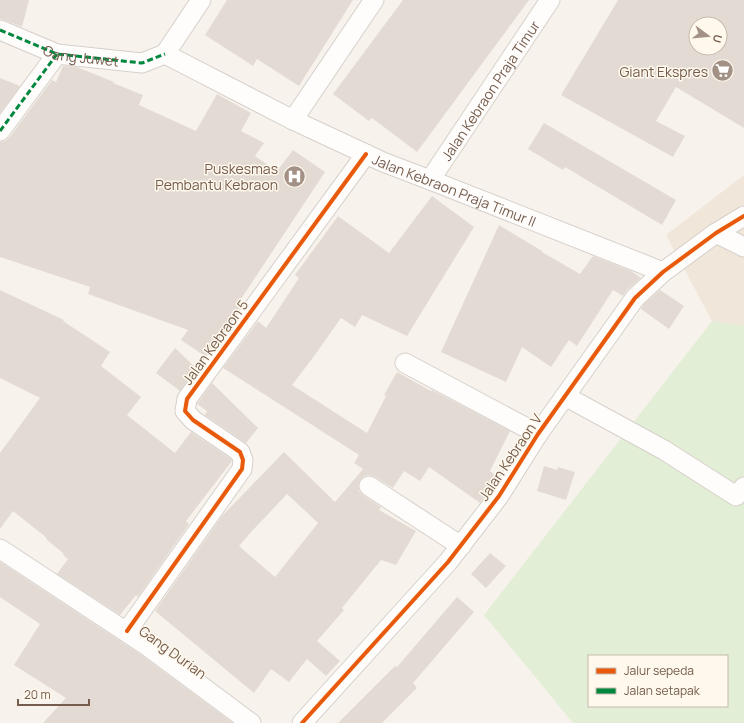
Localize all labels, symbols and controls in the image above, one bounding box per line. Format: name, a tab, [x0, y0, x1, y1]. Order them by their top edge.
street label: Jalan Kebraon Praja Timur	[436, 16, 544, 164]
north arrow	[688, 16, 728, 56]
text: U	[710, 33, 726, 45]
street label: Gang Juwet	[40, 40, 120, 70]
supermarket icon: Giant Ekspres	[710, 58, 736, 84]
place label: Giant Ekspres	[619, 62, 708, 81]
street label: Jalan Kebraon Praja Timur II	[370, 149, 539, 230]
place label: Puskesmas Pembantu Kebraon	[155, 159, 278, 194]
hospital icon: Puskesmas Pembantu Kebraon	[281, 163, 307, 189]
street label: Jalan Kebraon 5	[178, 296, 252, 388]
street label: Jalan Kebraon V	[474, 409, 546, 504]
street label: Gang Durian	[135, 621, 211, 683]
legend	[588, 655, 728, 707]
text: Jalur sepeda	[624, 662, 694, 679]
scale bar	[18, 681, 89, 707]
text: Jalan setapak	[624, 682, 701, 699]
text: 20 m	[24, 686, 51, 703]

